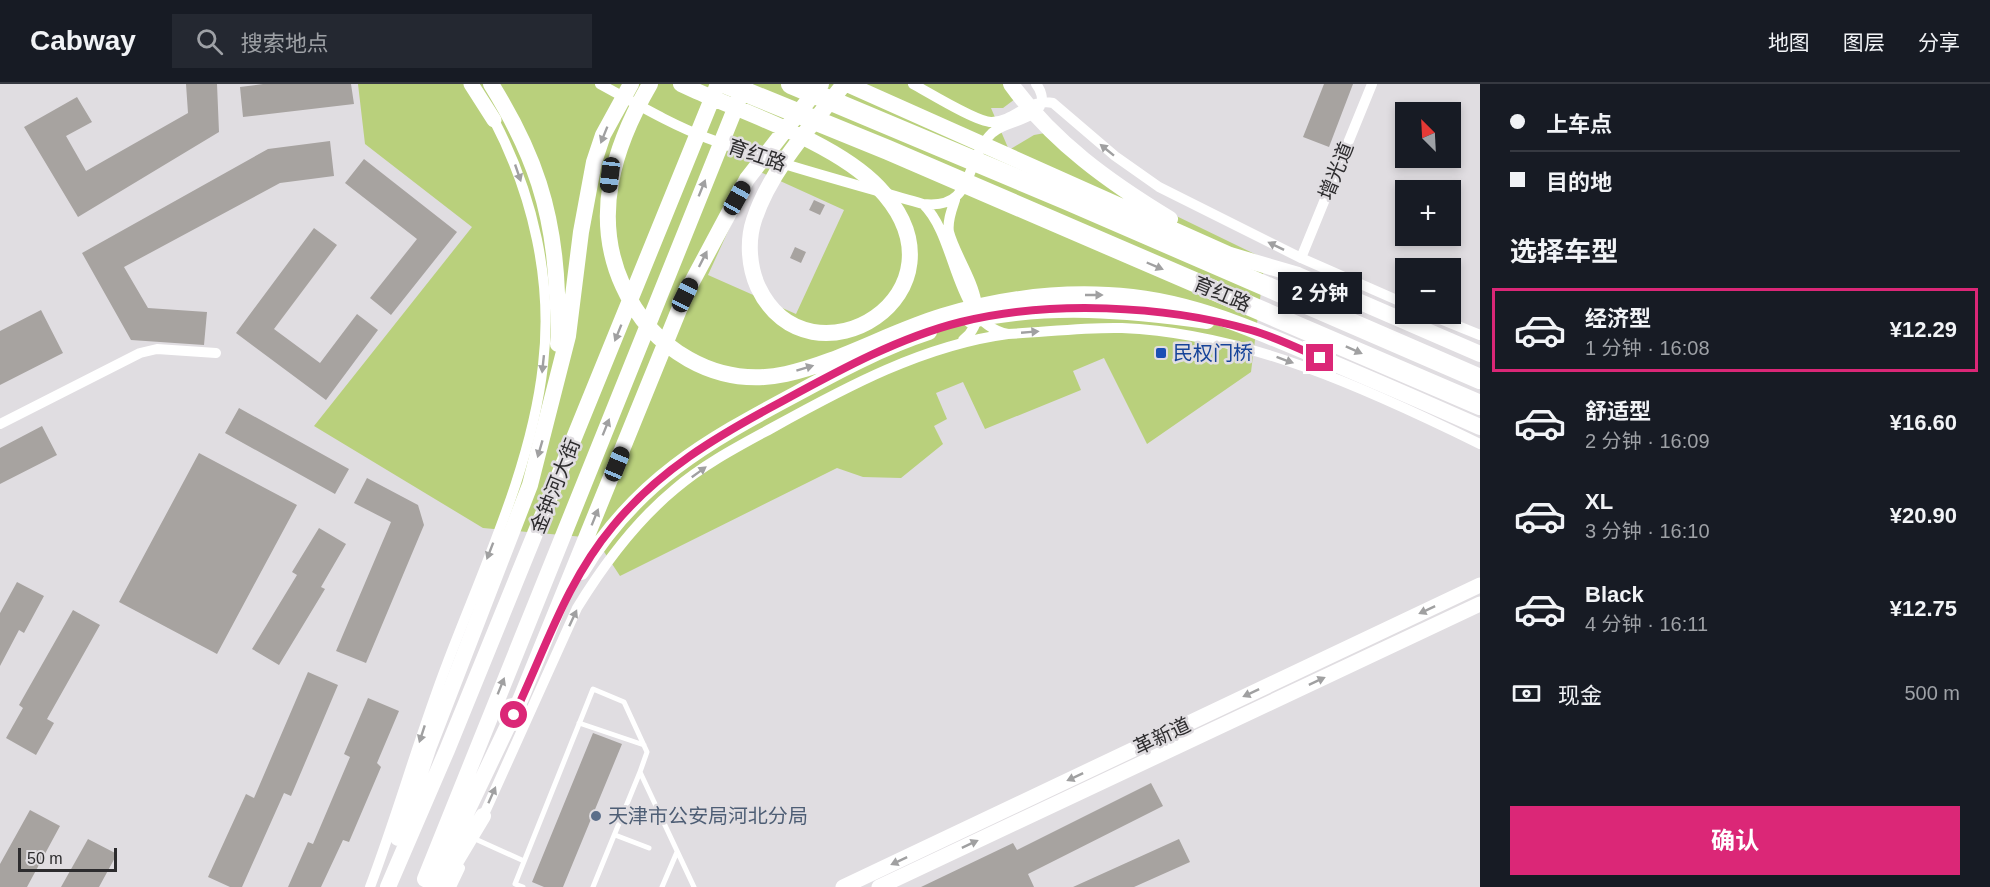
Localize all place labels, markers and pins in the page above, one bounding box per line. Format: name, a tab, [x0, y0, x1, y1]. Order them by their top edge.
place label: 民权门桥	[1173, 342, 1253, 364]
marker: 民权门桥	[1154, 346, 1168, 360]
place label: 天津市公安局河北分局	[608, 805, 808, 827]
marker: 天津市公安局河北分局	[589, 809, 603, 823]

